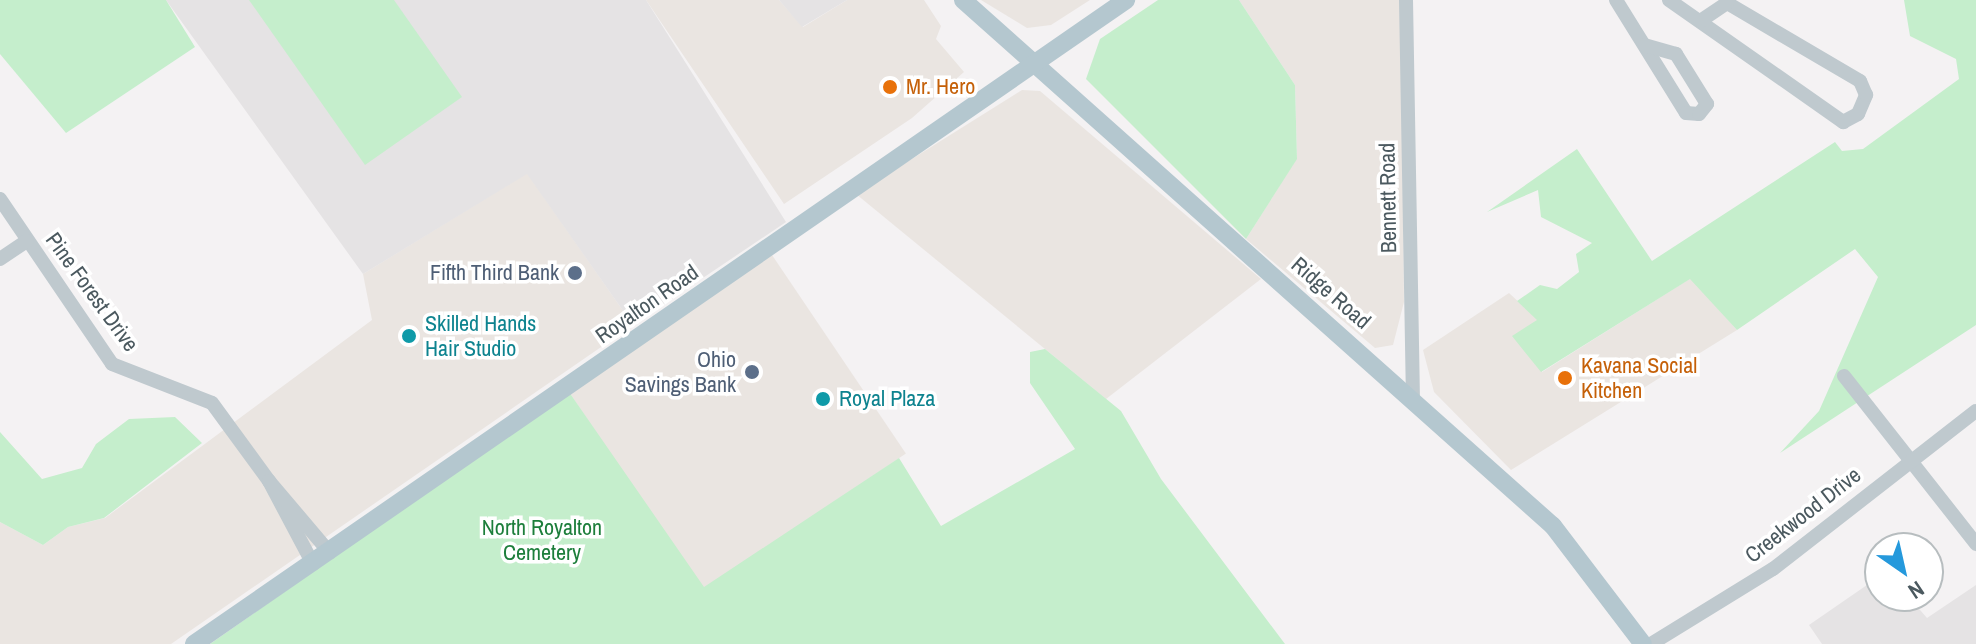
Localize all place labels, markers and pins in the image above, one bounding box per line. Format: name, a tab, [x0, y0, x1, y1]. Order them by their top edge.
place label: Mr. Hero	[906, 74, 975, 100]
marker: Mr. Hero	[881, 78, 899, 96]
place label: Fifth Third Bank	[430, 260, 559, 286]
marker: Fifth Third Bank	[566, 264, 584, 282]
place label: Skilled Hands Hair Studio	[425, 310, 536, 362]
marker: Skilled Hands Hair Studio	[400, 327, 418, 345]
place label: Ohio Savings Bank	[625, 346, 736, 398]
place label: Kavana Social Kitchen	[1581, 352, 1697, 404]
marker: Ohio Savings Bank	[743, 363, 761, 381]
marker: Kavana Social Kitchen	[1556, 369, 1574, 387]
place label: Royal Plaza	[839, 386, 935, 412]
marker: Royal Plaza	[814, 390, 832, 408]

